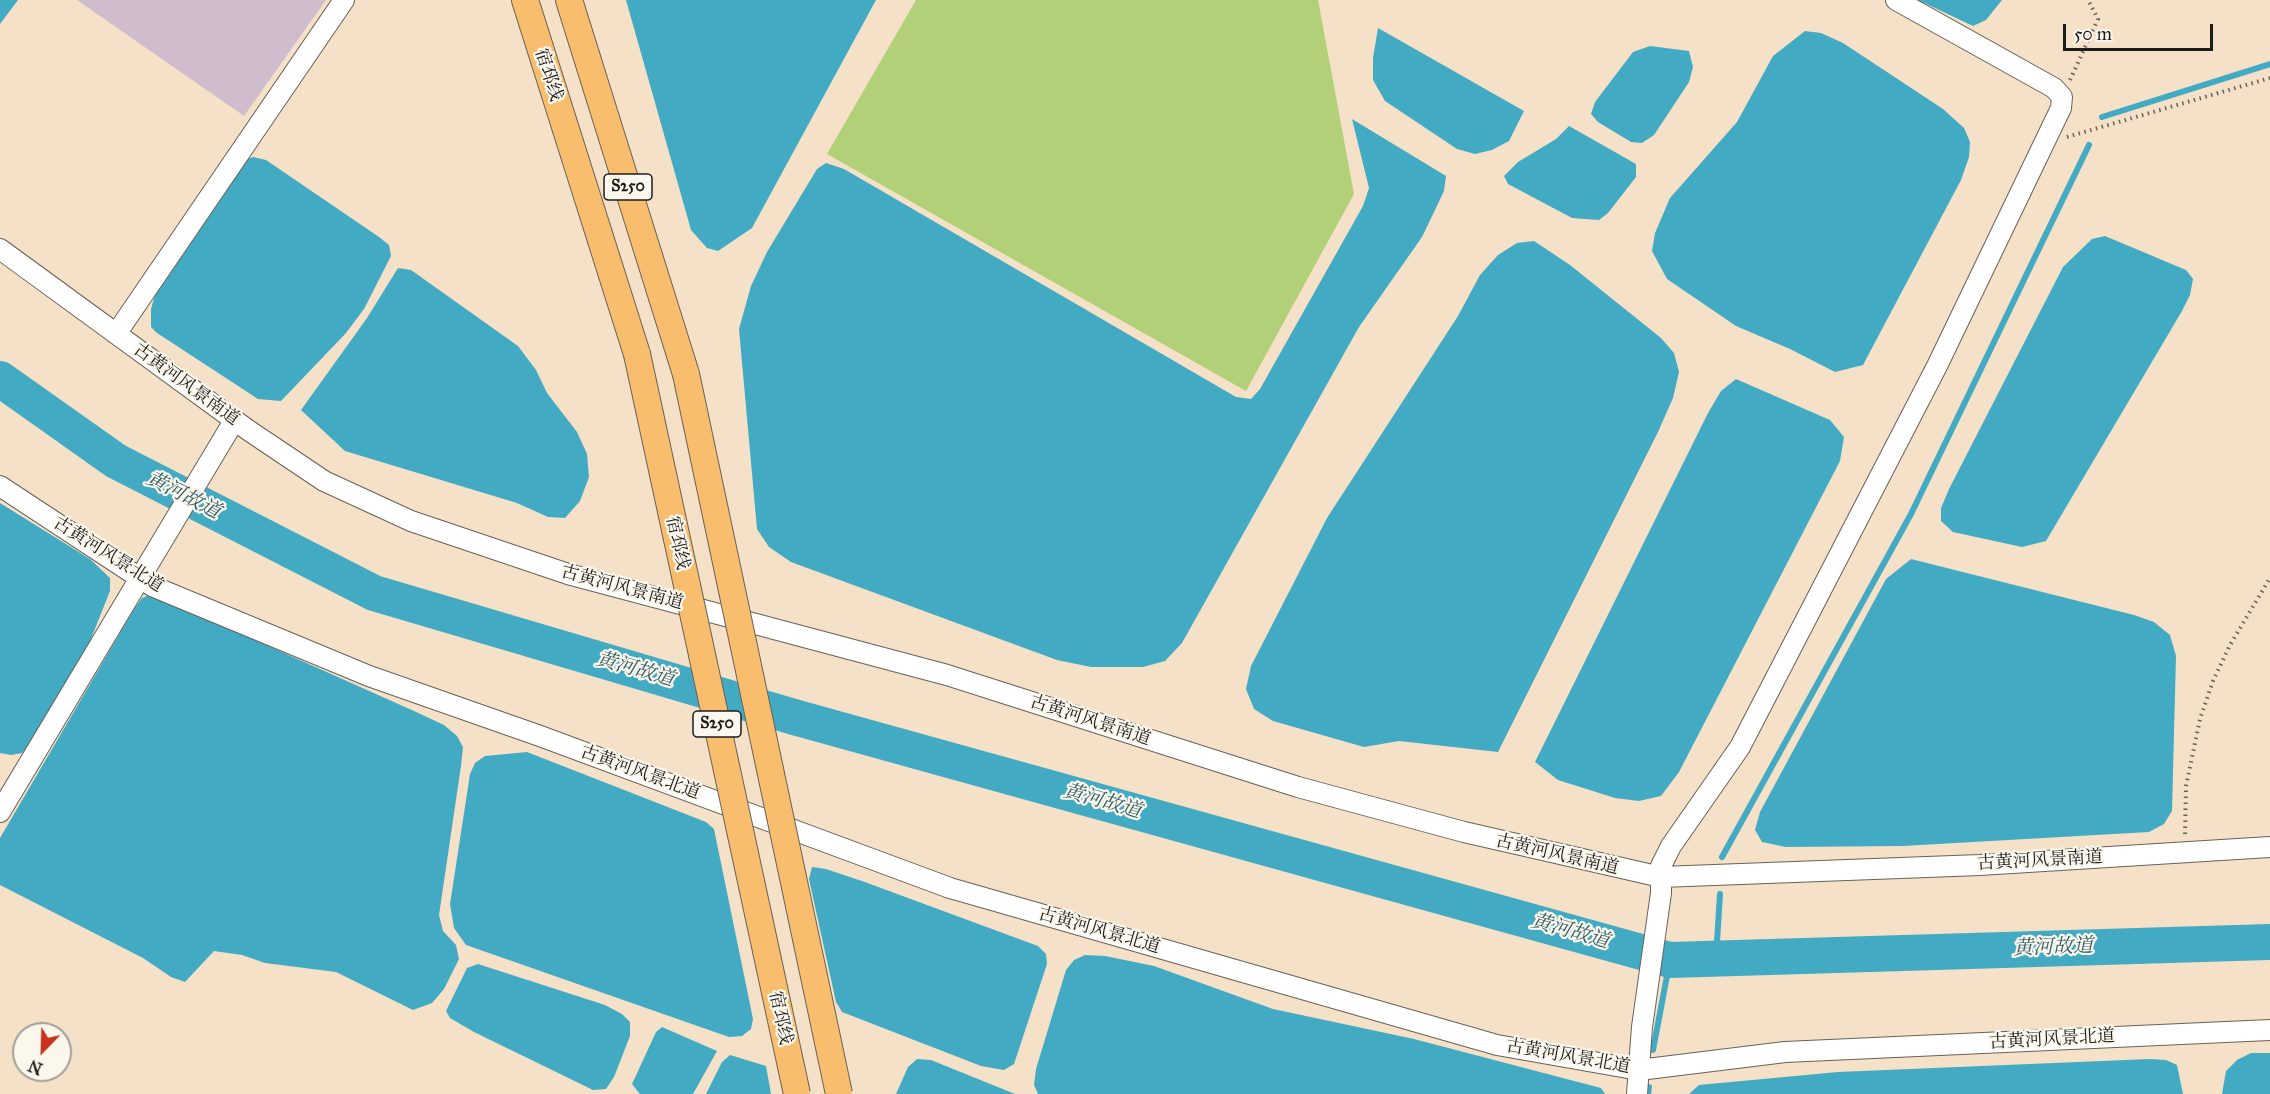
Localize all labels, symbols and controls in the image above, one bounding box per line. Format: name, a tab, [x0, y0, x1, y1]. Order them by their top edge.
scale bar	[2066, 12, 2216, 50]
text: 50 m	[2074, 23, 2112, 45]
street label: 宿邳线	[529, 46, 567, 104]
road number: S250	[604, 174, 652, 200]
street label: 古黄河风景南道	[129, 339, 243, 431]
water label: 黄河故道	[142, 467, 224, 525]
street label: 古黄河风景北道	[49, 512, 167, 598]
street label: 宿邳线	[661, 514, 693, 572]
street label: 古黄河风景南道	[558, 561, 686, 615]
water label: 黄河故道	[593, 647, 677, 693]
street label: 古黄河风景南道	[1027, 691, 1153, 751]
road number: S250	[693, 711, 741, 737]
street label: 古黄河风景北道	[577, 741, 703, 805]
water label: 黄河故道	[1060, 779, 1144, 825]
street label: 古黄河风景南道	[1493, 830, 1621, 880]
street label: 古黄河风景南道	[1977, 847, 2103, 875]
street label: 古黄河风景北道	[1035, 903, 1163, 959]
water label: 黄河故道	[1528, 909, 1612, 955]
water label: 黄河故道	[2013, 935, 2093, 961]
street label: 宿邳线	[764, 989, 796, 1047]
north arrow	[12, 1022, 72, 1082]
street label: 古黄河风景北道	[1989, 1026, 2115, 1054]
street label: 古黄河风景北道	[1504, 1035, 1632, 1079]
text: N	[26, 1056, 46, 1079]

